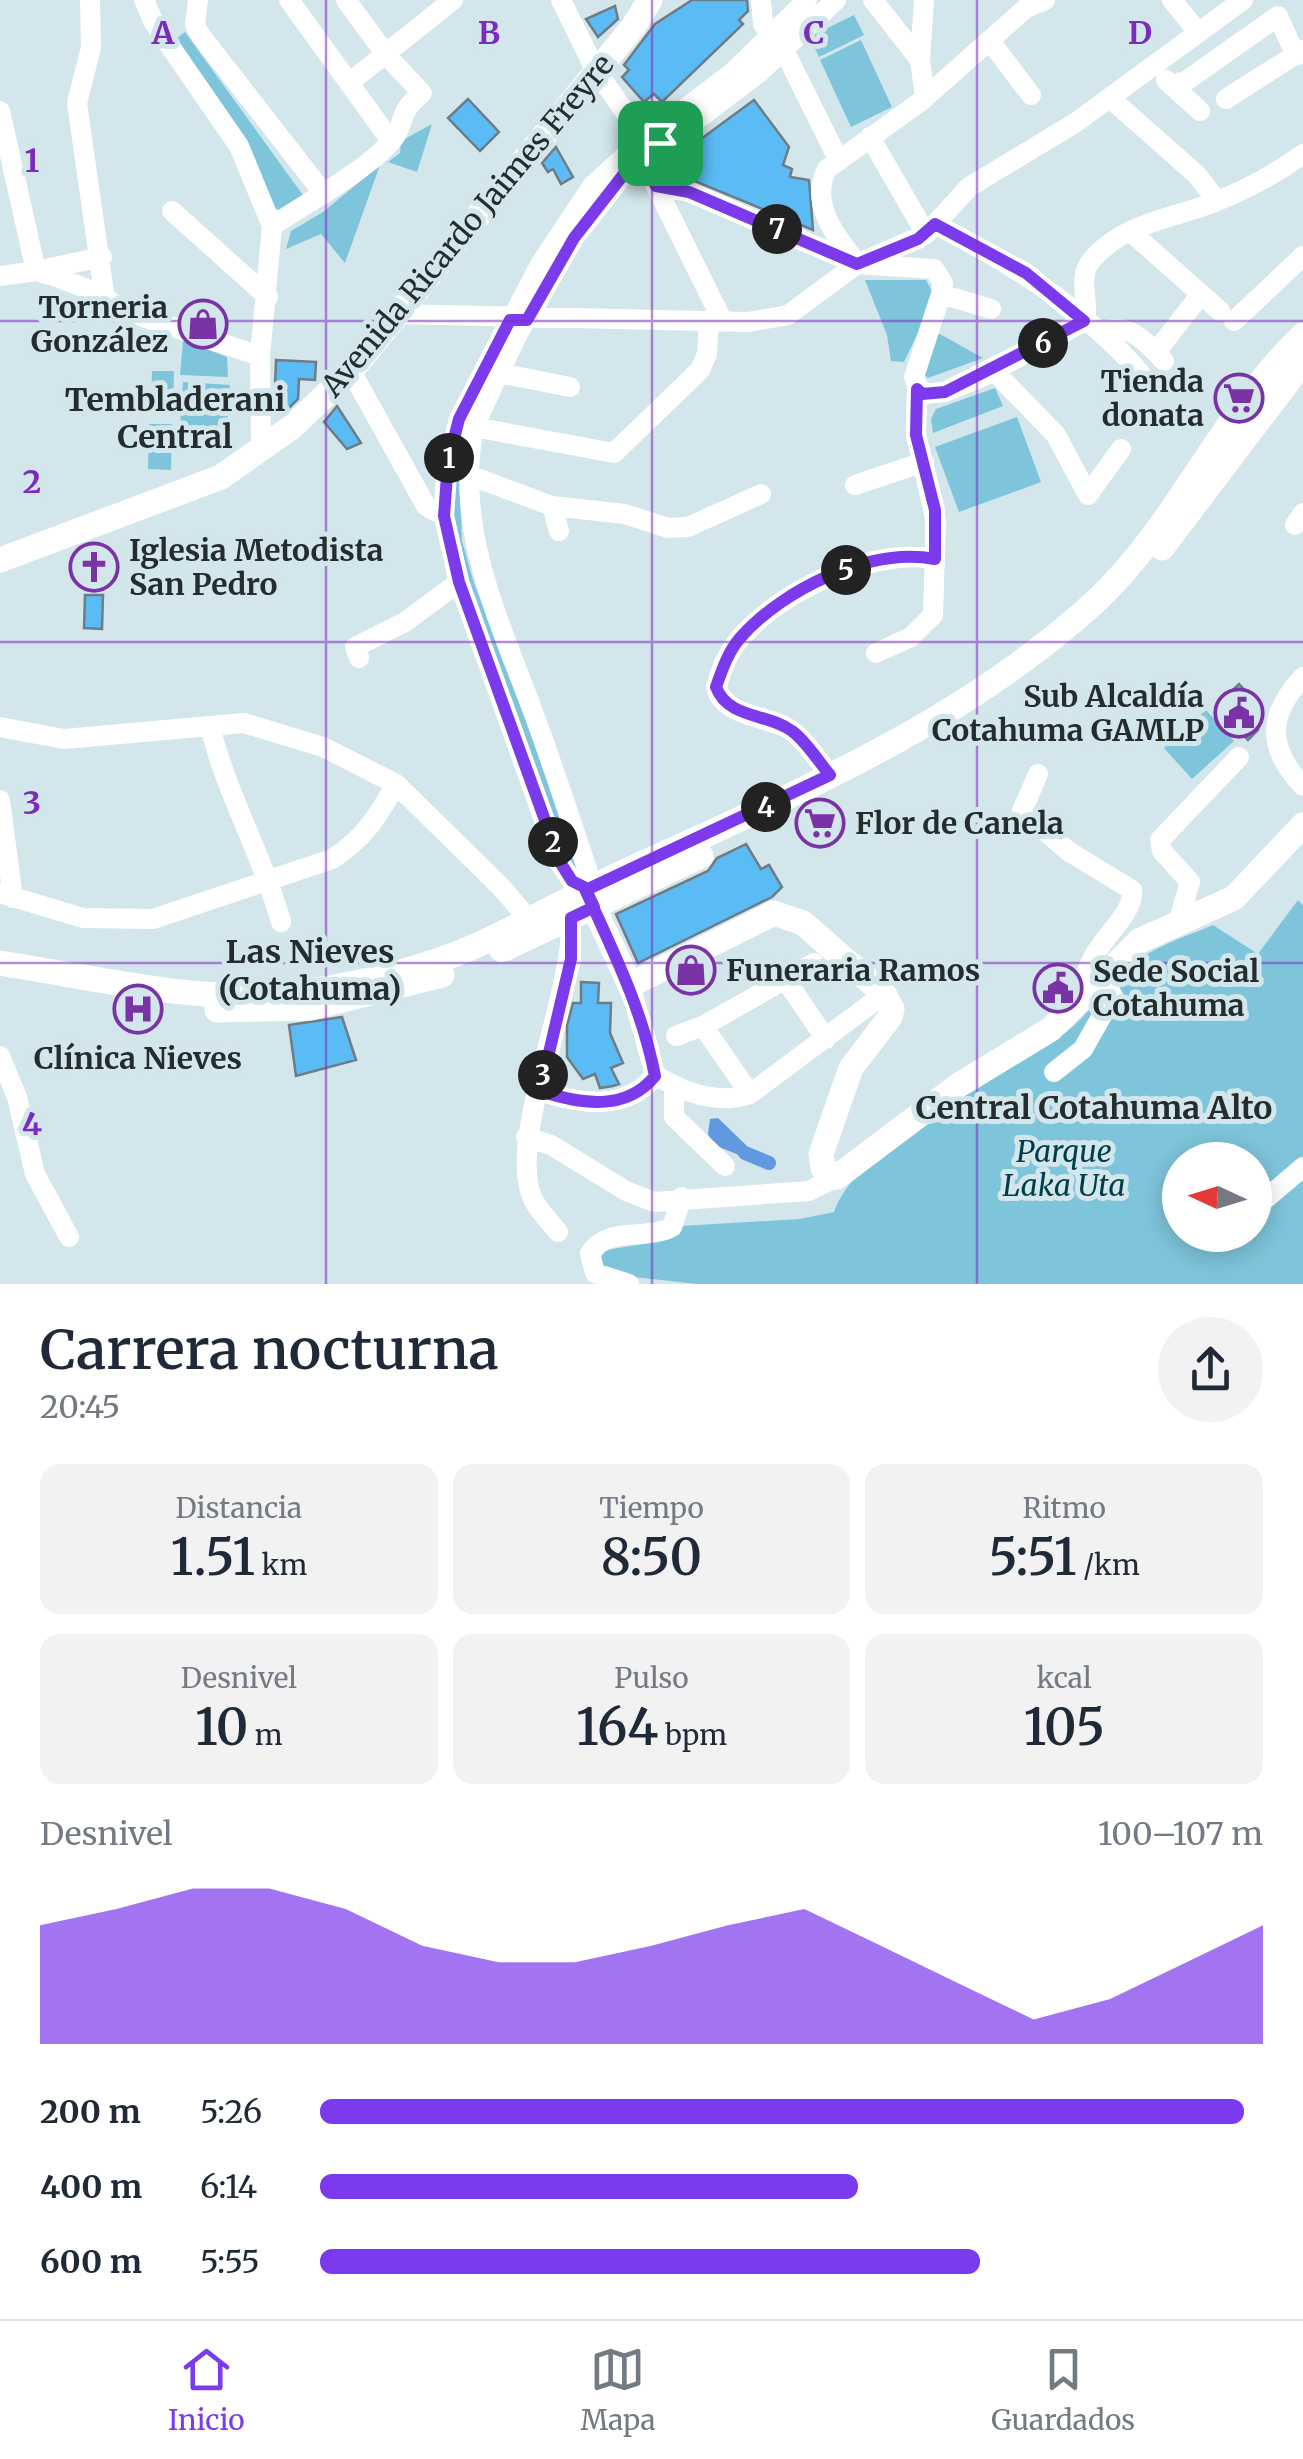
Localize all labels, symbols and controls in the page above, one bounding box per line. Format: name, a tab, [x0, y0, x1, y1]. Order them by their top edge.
text: A	[151, 13, 176, 53]
text: B	[478, 13, 500, 53]
text: C	[803, 13, 825, 53]
text: D	[1128, 13, 1152, 53]
street label: Avenida Ricardo Jaimes Freyre	[312, 46, 621, 405]
pin	[618, 101, 703, 186]
icon: arrive	[633, 116, 688, 171]
text: 1	[25, 141, 40, 181]
pin: 7	[752, 204, 802, 254]
text: 7	[769, 211, 785, 247]
place label: Torneria González	[31, 288, 168, 360]
shop icon: Torneria González	[177, 298, 229, 350]
pin: 6	[1018, 318, 1068, 368]
text: 6	[1034, 325, 1052, 361]
place label: Tienda donata	[1100, 362, 1204, 434]
supermarket icon: Tienda donata	[1213, 372, 1265, 424]
district label: Tembladerani Central	[65, 380, 285, 457]
pin: 1	[424, 433, 474, 483]
text: 1	[443, 440, 455, 476]
text: 2	[23, 462, 41, 502]
place label: Iglesia Metodista San Pedro	[129, 531, 384, 603]
church icon: Iglesia Metodista San Pedro	[68, 541, 120, 593]
pin: 5	[821, 545, 871, 595]
text: 5	[838, 552, 854, 588]
place label: Sub Alcaldía Cotahuma GAMLP	[932, 677, 1204, 749]
public building icon: Sub Alcaldía Cotahuma GAMLP	[1213, 687, 1265, 739]
pin: 4	[741, 782, 791, 832]
text: 3	[23, 783, 41, 823]
text: 4	[757, 789, 775, 825]
supermarket icon: Flor de Canela	[794, 797, 846, 849]
place label: Flor de Canela	[855, 804, 1064, 842]
pin: 2	[528, 817, 578, 867]
text: 2	[545, 824, 561, 860]
district label: Las Nieves (Cotahuma)	[219, 932, 401, 1009]
shop icon: Funeraria Ramos	[665, 944, 717, 996]
place label: Funeraria Ramos	[726, 951, 980, 989]
place label: Sede Social Cotahuma	[1093, 952, 1260, 1024]
public building icon: Sede Social Cotahuma	[1032, 962, 1084, 1014]
hospital icon: Clínica Nieves	[112, 983, 164, 1035]
place label: Clínica Nieves	[34, 1039, 242, 1077]
pin: 3	[518, 1050, 568, 1100]
text: 3	[535, 1057, 551, 1093]
district label: Central Cotahuma Alto	[916, 1088, 1272, 1128]
text: 4	[22, 1104, 42, 1144]
park label: Parque Laka Uta	[1002, 1132, 1126, 1204]
north arrow	[1162, 1142, 1272, 1252]
map controls	[1162, 1142, 1272, 1252]
text: Carrera nocturna	[40, 1315, 499, 1384]
button: share	[1158, 1317, 1263, 1422]
text: 20:45	[40, 1387, 120, 1427]
text: Distancia	[176, 1490, 302, 1526]
text: Tiempo	[599, 1490, 704, 1526]
text: Ritmo	[1022, 1490, 1106, 1526]
text: 1.51	[170, 1526, 255, 1589]
text: 8:50	[601, 1526, 702, 1589]
text: 5:51	[989, 1526, 1077, 1589]
text: km	[255, 1547, 307, 1583]
text: /km	[1077, 1547, 1140, 1583]
text: Desnivel	[181, 1660, 297, 1696]
text: Pulso	[614, 1660, 689, 1696]
text: kcal	[1037, 1660, 1092, 1696]
text: 10	[195, 1696, 248, 1759]
text: 164	[576, 1696, 658, 1759]
text: 105	[1023, 1696, 1105, 1759]
text: m	[248, 1717, 283, 1753]
text: bpm	[658, 1717, 727, 1753]
text: Desnivel	[40, 1814, 173, 1854]
text: 100–107 m	[1098, 1814, 1263, 1854]
text: 200 m	[40, 2092, 141, 2132]
text: 5:26	[200, 2092, 262, 2132]
text: 400 m	[40, 2167, 142, 2207]
text: 6:14	[200, 2167, 257, 2207]
text: 600 m	[40, 2242, 142, 2282]
text: 5:55	[200, 2242, 260, 2282]
tab: Inicio	[168, 2342, 245, 2438]
tab: Mapa	[580, 2342, 655, 2438]
tab: Guardados	[991, 2342, 1135, 2438]

